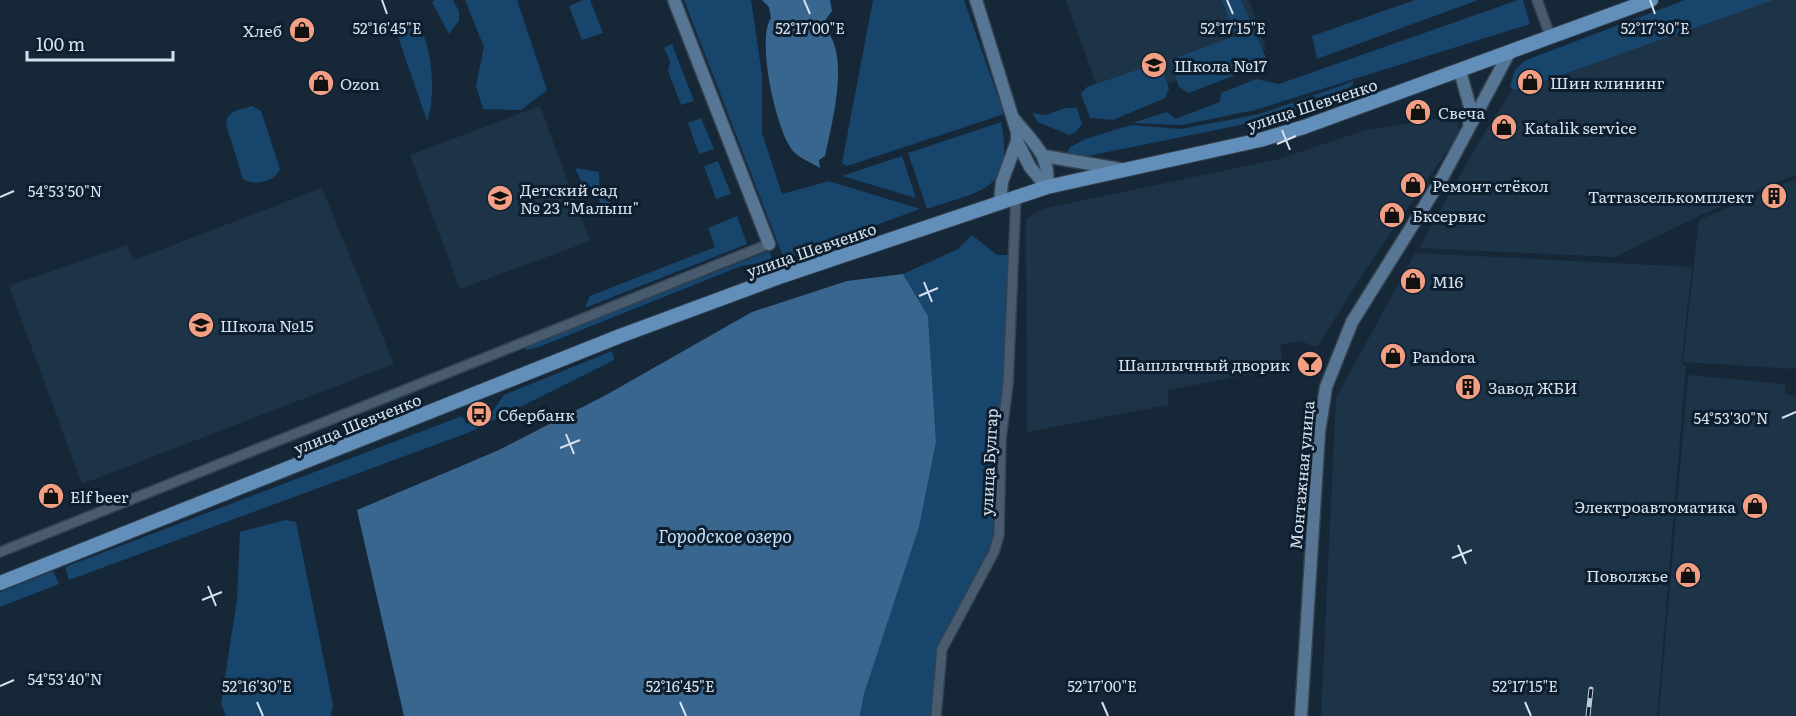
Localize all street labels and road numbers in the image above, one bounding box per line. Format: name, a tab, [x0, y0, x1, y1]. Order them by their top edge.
street label: улица Шевченко	[1244, 72, 1380, 136]
street label: улица Шевченко	[743, 216, 879, 282]
street label: улица Шевченко	[290, 386, 424, 460]
street label: Монтажная улица	[1283, 399, 1319, 550]
street label: улица Булгар	[973, 407, 1003, 516]

